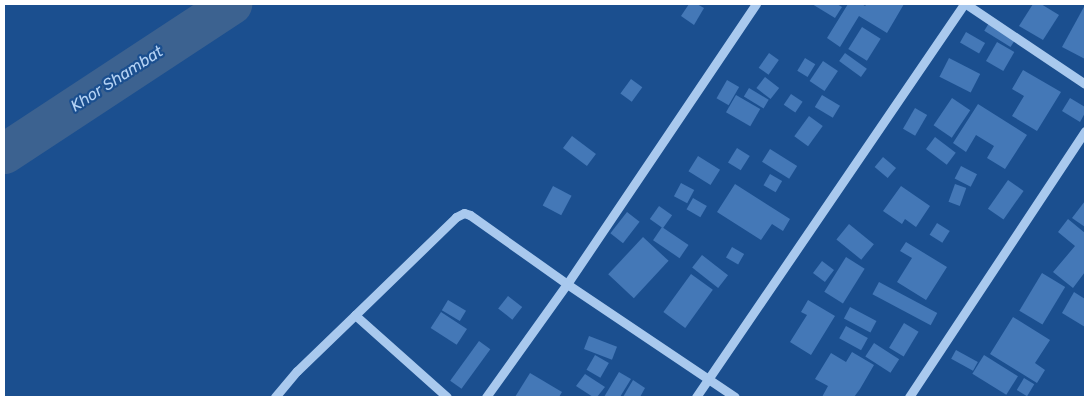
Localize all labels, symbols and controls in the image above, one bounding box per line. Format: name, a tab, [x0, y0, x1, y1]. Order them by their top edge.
water label: Khor Shambat	[67, 42, 167, 116]

